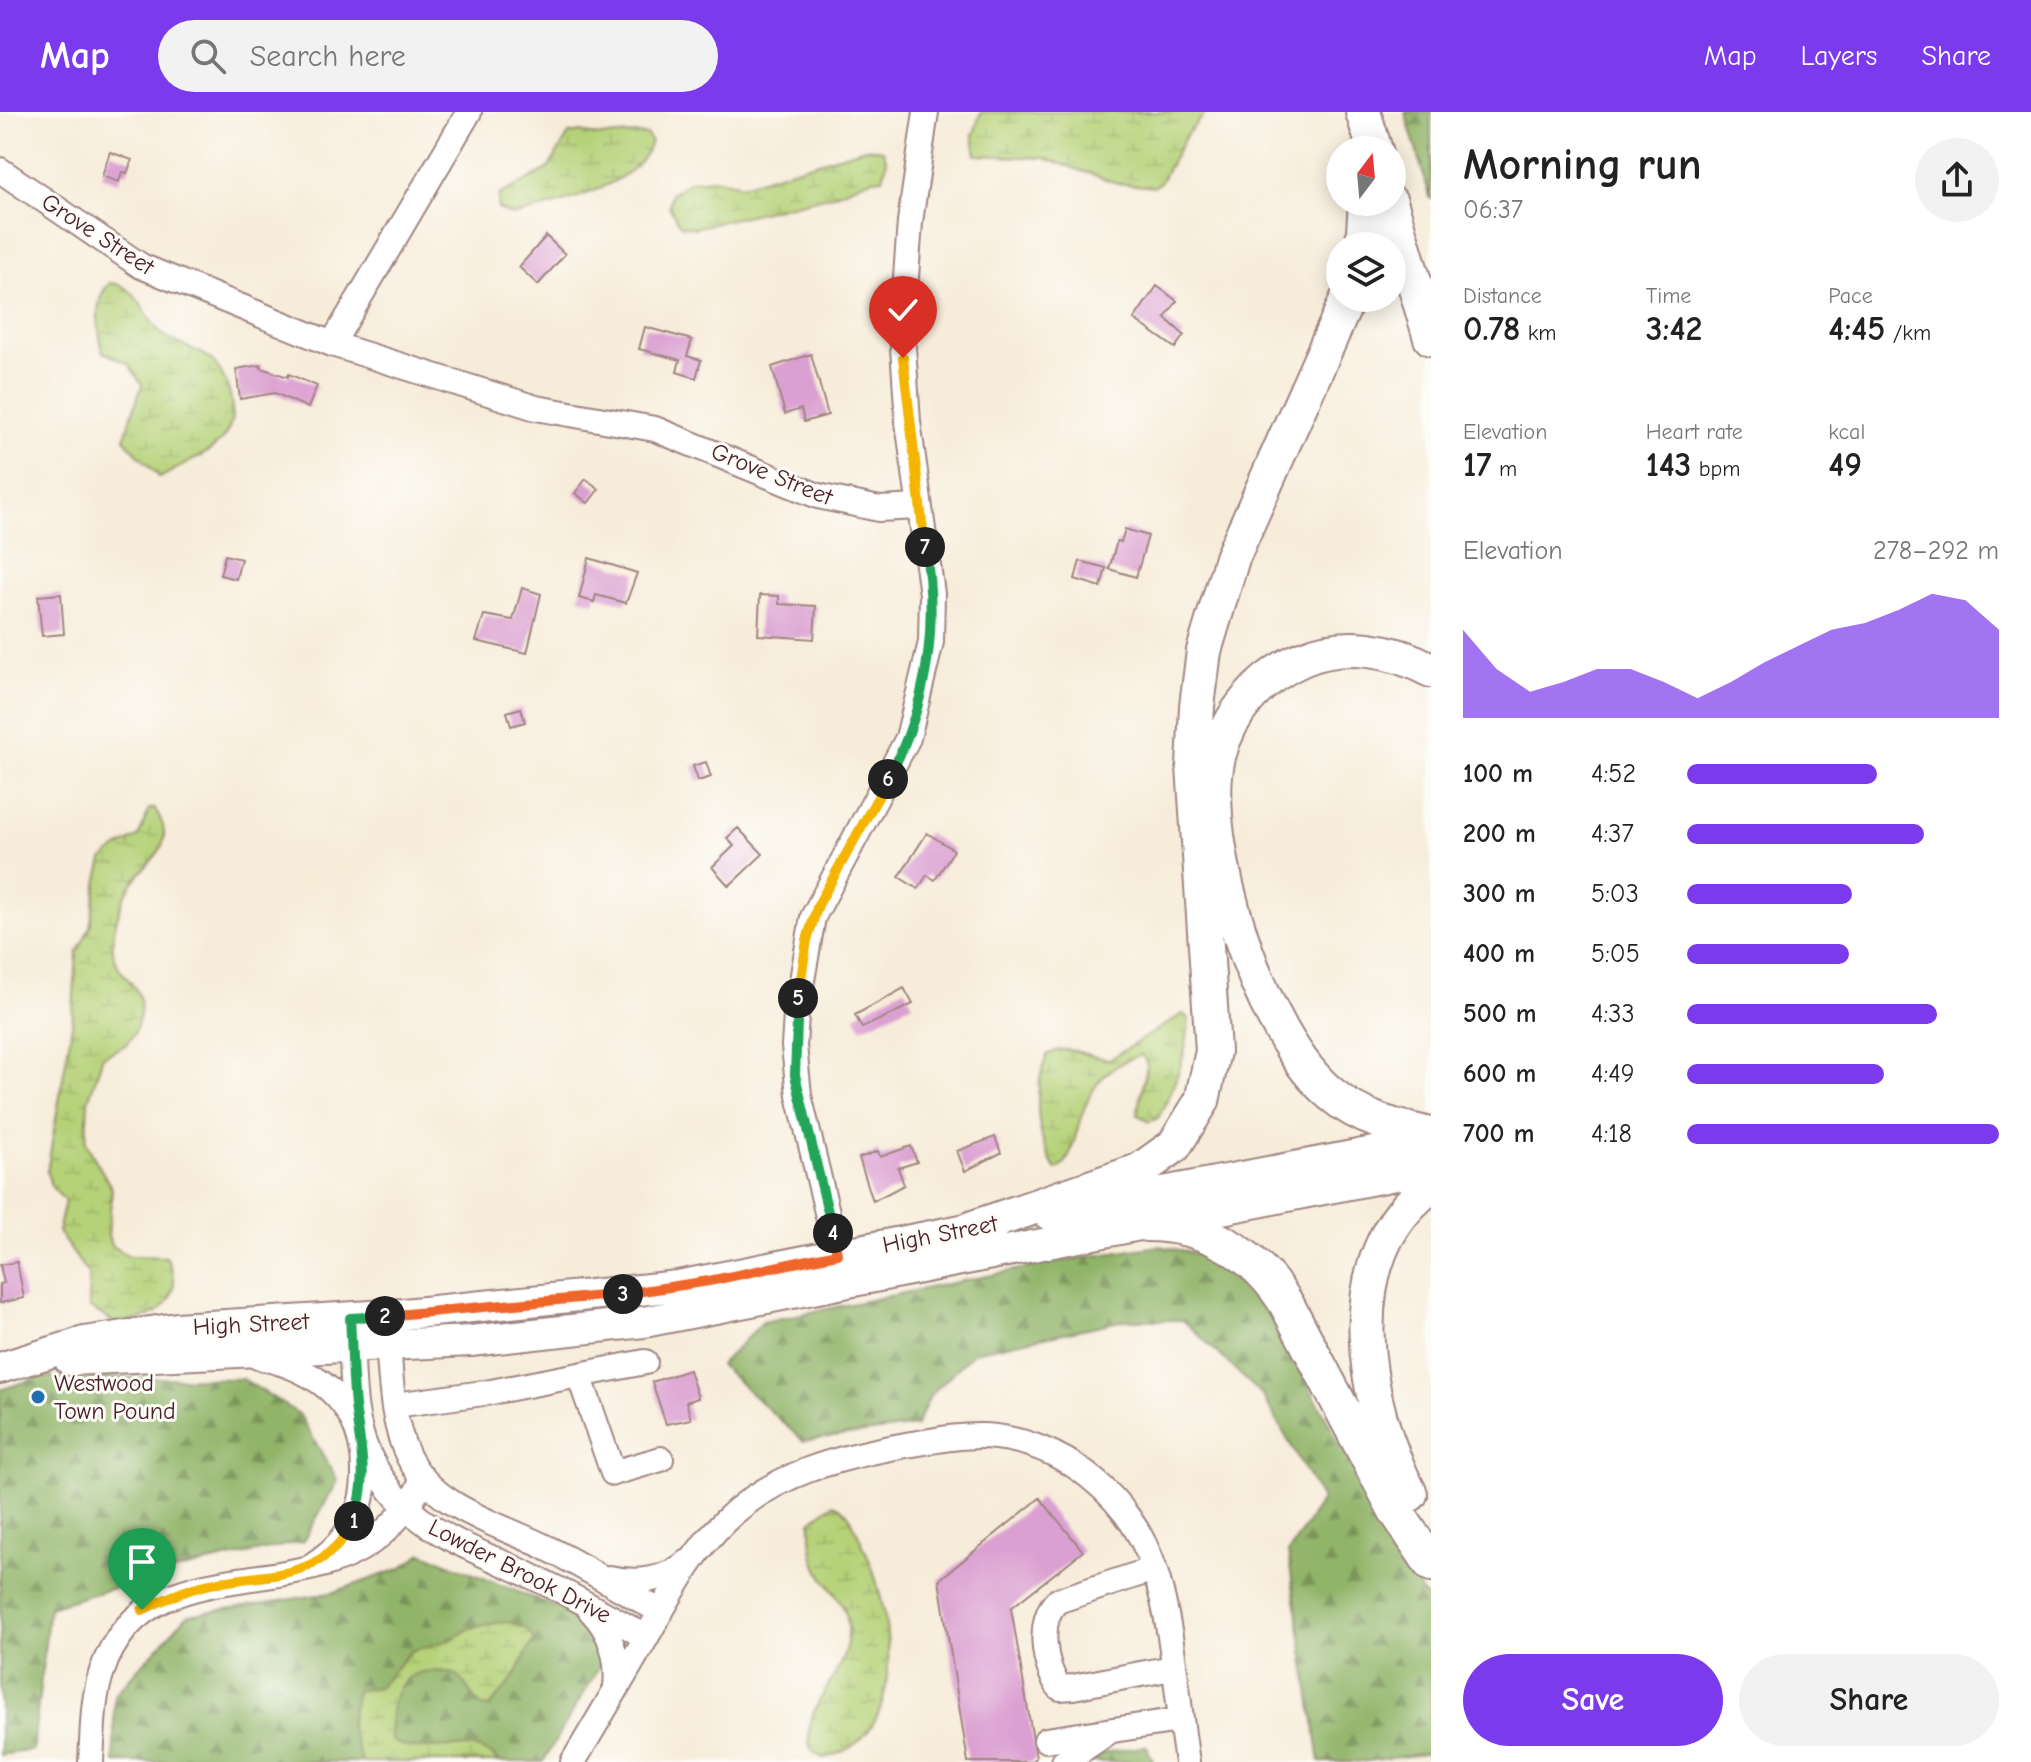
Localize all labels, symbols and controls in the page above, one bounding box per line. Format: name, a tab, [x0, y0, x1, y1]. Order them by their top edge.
search box	[158, 20, 718, 92]
text: Map	[40, 34, 110, 78]
icon: search	[186, 34, 230, 78]
text: Search here	[250, 39, 406, 74]
text: Map	[1704, 40, 1757, 72]
text: Layers	[1801, 40, 1877, 72]
text: Share	[1921, 40, 1991, 72]
north arrow	[1326, 136, 1406, 216]
map controls	[1326, 136, 1406, 312]
button: share	[1915, 138, 1999, 222]
text: Morning run	[1463, 139, 1702, 190]
street label: Grove Street	[37, 187, 160, 281]
text: 06:37	[1463, 195, 1523, 225]
button: layers	[1326, 232, 1406, 312]
pin	[869, 276, 937, 358]
text: Distance	[1463, 283, 1542, 309]
text: Time	[1646, 283, 1691, 309]
text: Pace	[1828, 283, 1873, 309]
icon: check	[881, 288, 925, 332]
text: 0.78	[1463, 309, 1520, 349]
text: 3:42	[1646, 309, 1702, 349]
text: 4:45	[1828, 309, 1885, 349]
text: km	[1520, 320, 1557, 346]
text: /km	[1885, 320, 1931, 346]
text: Elevation	[1463, 419, 1547, 445]
text: Heart rate	[1646, 419, 1743, 445]
text: kcal	[1828, 419, 1865, 445]
street label: Grove Street	[707, 437, 838, 511]
text: 17	[1463, 445, 1492, 485]
text: 143	[1646, 445, 1691, 485]
text: 49	[1828, 445, 1862, 485]
text: m	[1492, 456, 1517, 482]
text: bpm	[1691, 456, 1740, 482]
pin: 7	[905, 527, 945, 567]
text: 7	[920, 534, 930, 560]
text: Elevation	[1463, 536, 1563, 566]
text: 278–292 m	[1873, 536, 1999, 566]
pin: 6	[868, 759, 908, 799]
text: 100 m	[1463, 759, 1533, 789]
text: 4:52	[1591, 759, 1636, 789]
text: 6	[882, 766, 894, 792]
text: 200 m	[1463, 819, 1536, 849]
text: 4:37	[1591, 819, 1634, 849]
text: 300 m	[1463, 879, 1536, 909]
text: 5:03	[1591, 879, 1639, 909]
text: 400 m	[1463, 939, 1535, 969]
text: 5:05	[1591, 939, 1640, 969]
pin: 5	[778, 978, 818, 1018]
text: 5	[792, 985, 804, 1011]
text: 500 m	[1463, 999, 1537, 1029]
text: 4:33	[1591, 999, 1635, 1029]
text: 600 m	[1463, 1059, 1536, 1089]
text: 4:49	[1591, 1059, 1635, 1089]
text: 700 m	[1463, 1119, 1534, 1149]
text: 4:18	[1591, 1119, 1632, 1149]
street label: High Street	[880, 1209, 1001, 1259]
pin: 4	[813, 1213, 853, 1253]
text: 4	[828, 1220, 838, 1246]
pin: 3	[603, 1274, 643, 1314]
text: 3	[618, 1281, 628, 1307]
pin: 2	[365, 1296, 405, 1336]
text: 2	[380, 1303, 390, 1329]
street label: High Street	[192, 1307, 311, 1341]
place label: Westwood Town Pound	[54, 1369, 176, 1425]
marker: Westwood Town Pound	[29, 1388, 47, 1406]
pin: 1	[334, 1501, 374, 1541]
text: 1	[350, 1508, 358, 1534]
street label: Lowder Brook Drive	[424, 1513, 616, 1629]
pin	[108, 1528, 176, 1610]
icon: arrive	[120, 1540, 164, 1584]
button: Save	[1463, 1654, 1723, 1746]
button: Share	[1739, 1654, 1999, 1746]

